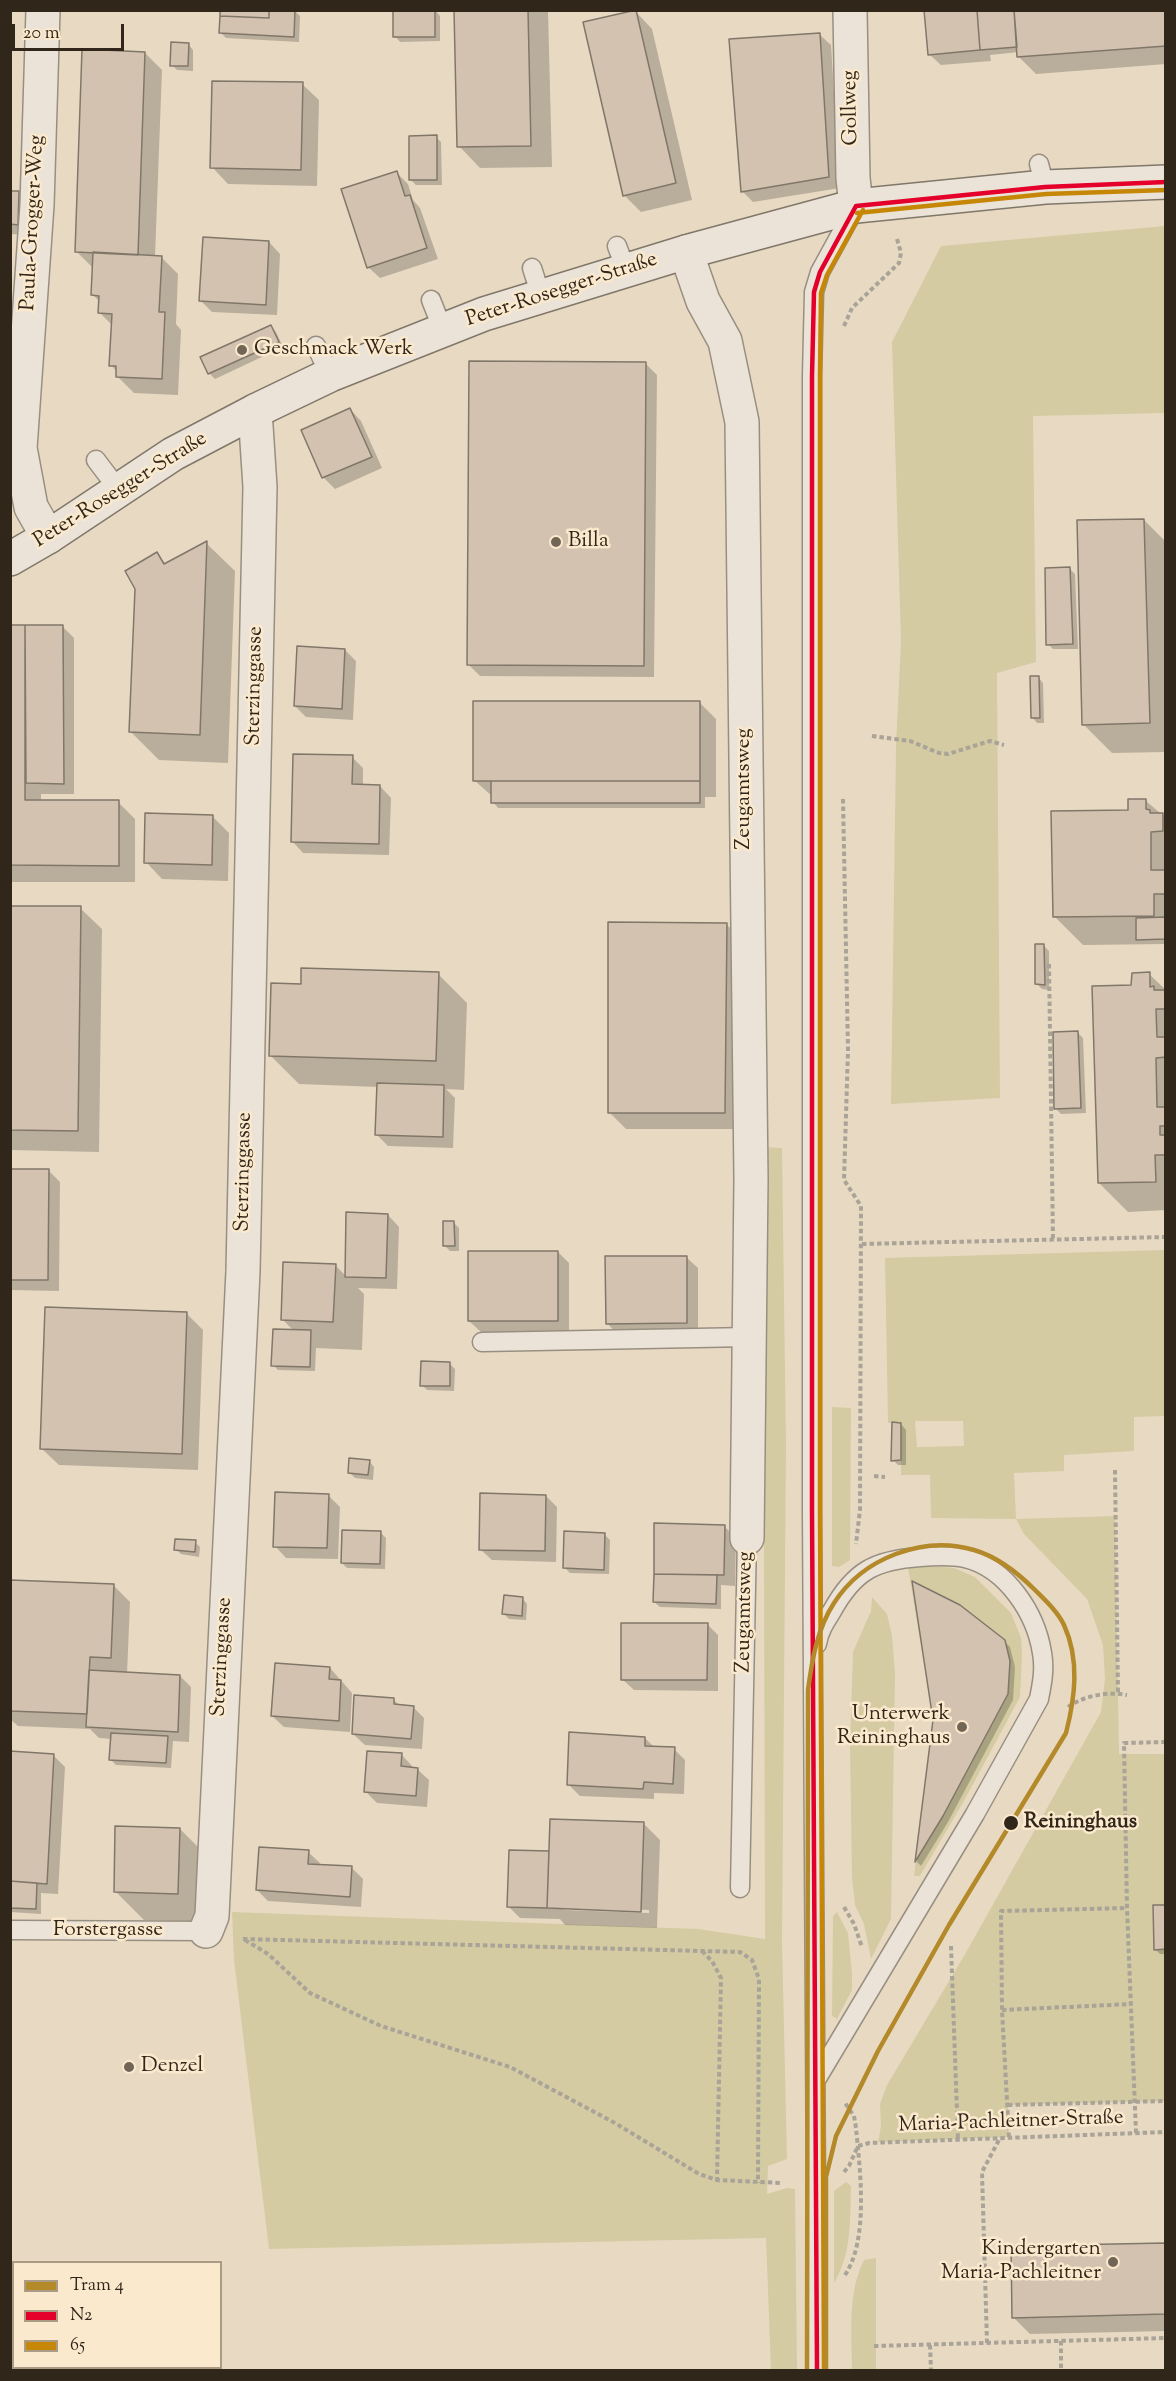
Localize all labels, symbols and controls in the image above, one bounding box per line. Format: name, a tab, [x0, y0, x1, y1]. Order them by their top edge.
scale bar	[15, 12, 128, 50]
text: 20 m	[23, 21, 60, 47]
street label: Gollweg	[839, 70, 865, 146]
street label: Paula-Grogger-Weg	[17, 135, 51, 311]
street label: Peter-Rosegger-Straße	[463, 248, 661, 334]
place label: Geschmack Werk	[254, 337, 413, 363]
marker: Geschmack Werk	[235, 343, 249, 357]
street label: Peter-Rosegger-Straße	[30, 427, 212, 555]
place label: Billa	[568, 529, 609, 555]
marker: Billa	[549, 535, 563, 549]
street label: Sterzinggasse	[242, 626, 270, 746]
street label: Zeugamtsweg	[732, 728, 758, 850]
street label: Sterzinggasse	[231, 1112, 259, 1232]
street label: Zeugamtsweg	[732, 1551, 760, 1673]
street label: Sterzinggasse	[207, 1597, 239, 1717]
place label: Unterwerk Reininghaus	[837, 1702, 950, 1752]
marker: Unterwerk Reininghaus	[955, 1720, 969, 1734]
place label: Reininghaus	[1024, 1810, 1137, 1836]
marker: Reininghaus	[1002, 1814, 1020, 1832]
street label: Forstergasse	[53, 1918, 163, 1944]
place label: Denzel	[141, 2054, 203, 2080]
marker: Denzel	[122, 2060, 136, 2074]
street label: Maria-Pachleitner-Straße	[898, 2106, 1124, 2140]
place label: Kindergarten Maria-Pachleitner	[941, 2237, 1101, 2287]
marker: Kindergarten Maria-Pachleitner	[1106, 2255, 1120, 2269]
legend	[12, 2261, 222, 2369]
text: Tram 4	[70, 2273, 124, 2299]
text: N2	[70, 2303, 93, 2329]
text: 65	[70, 2333, 85, 2359]

